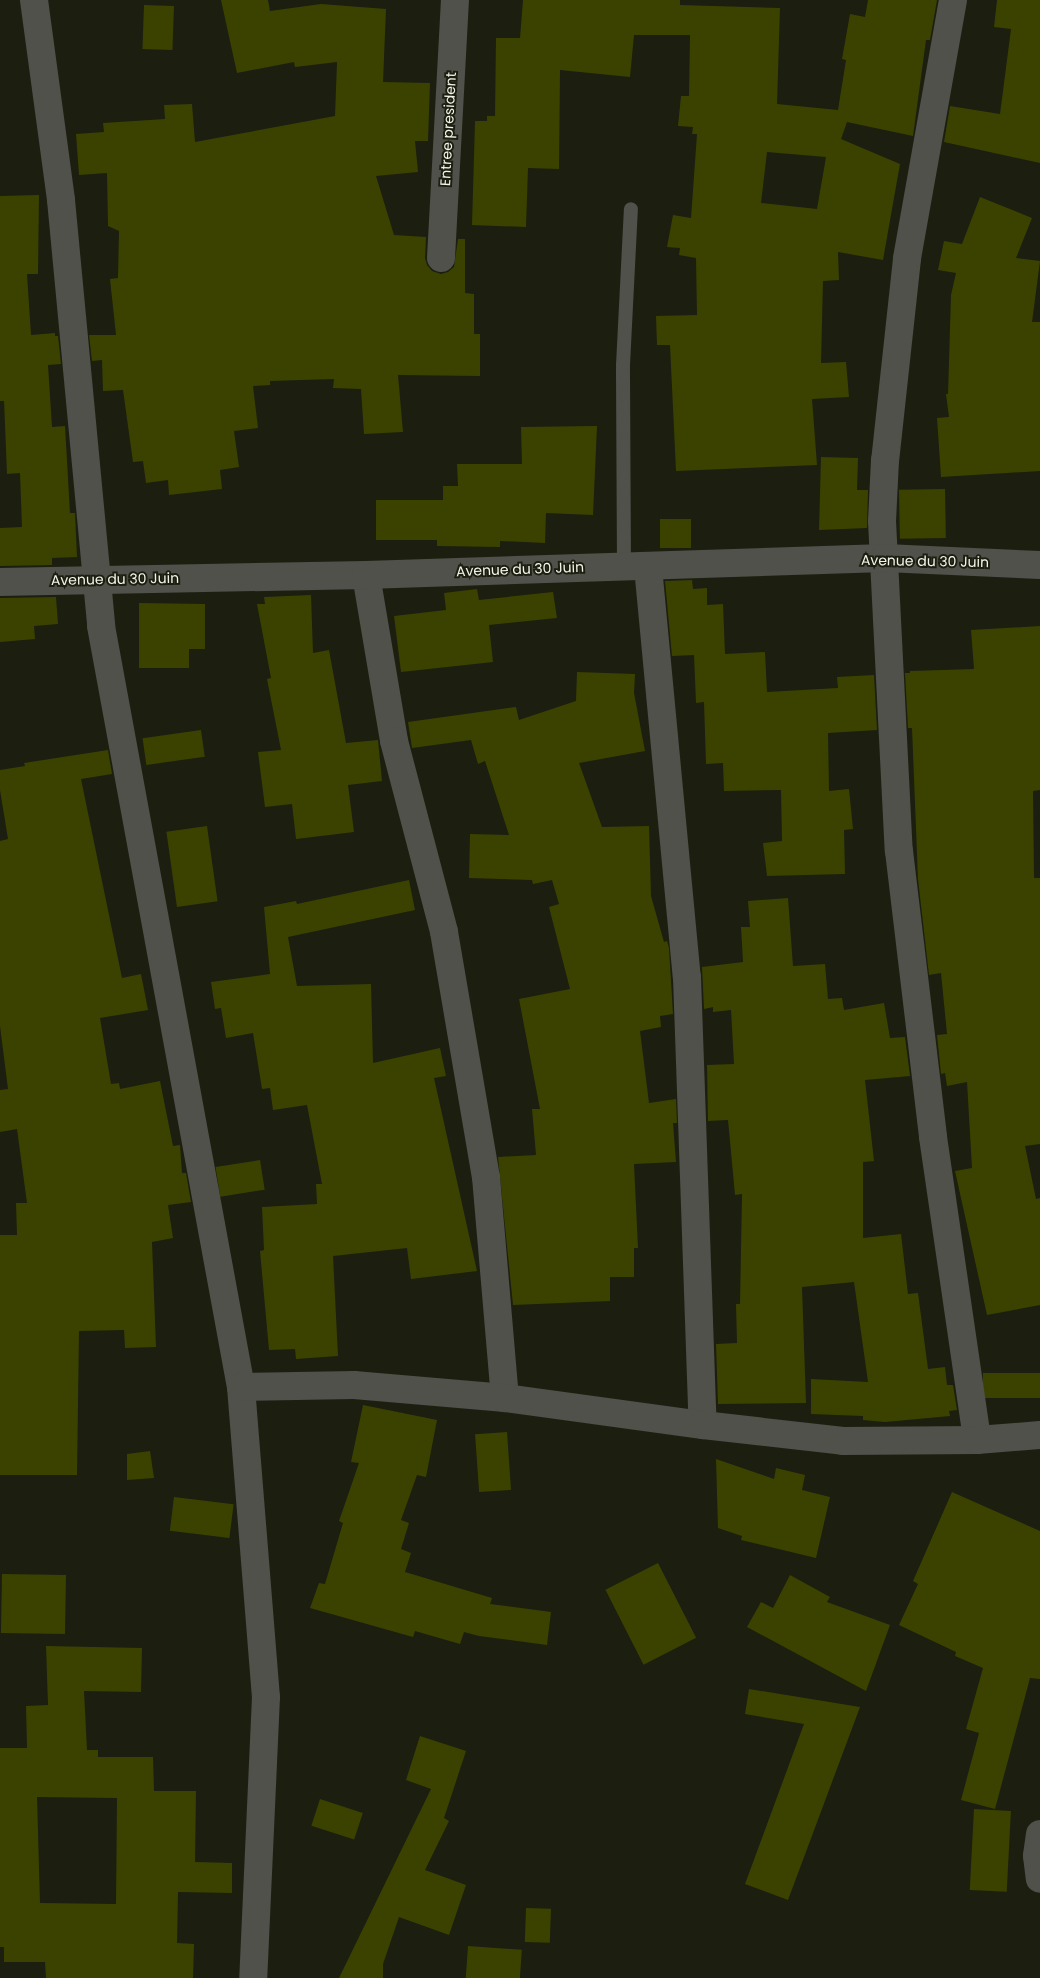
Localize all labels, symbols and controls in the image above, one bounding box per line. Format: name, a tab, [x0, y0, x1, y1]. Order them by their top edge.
street label: Entree president	[437, 72, 459, 186]
street label: Avenue du 30 Juin	[861, 551, 989, 571]
street label: Avenue du 30 Juin	[456, 558, 584, 580]
street label: Avenue du 30 Juin	[51, 569, 179, 589]

